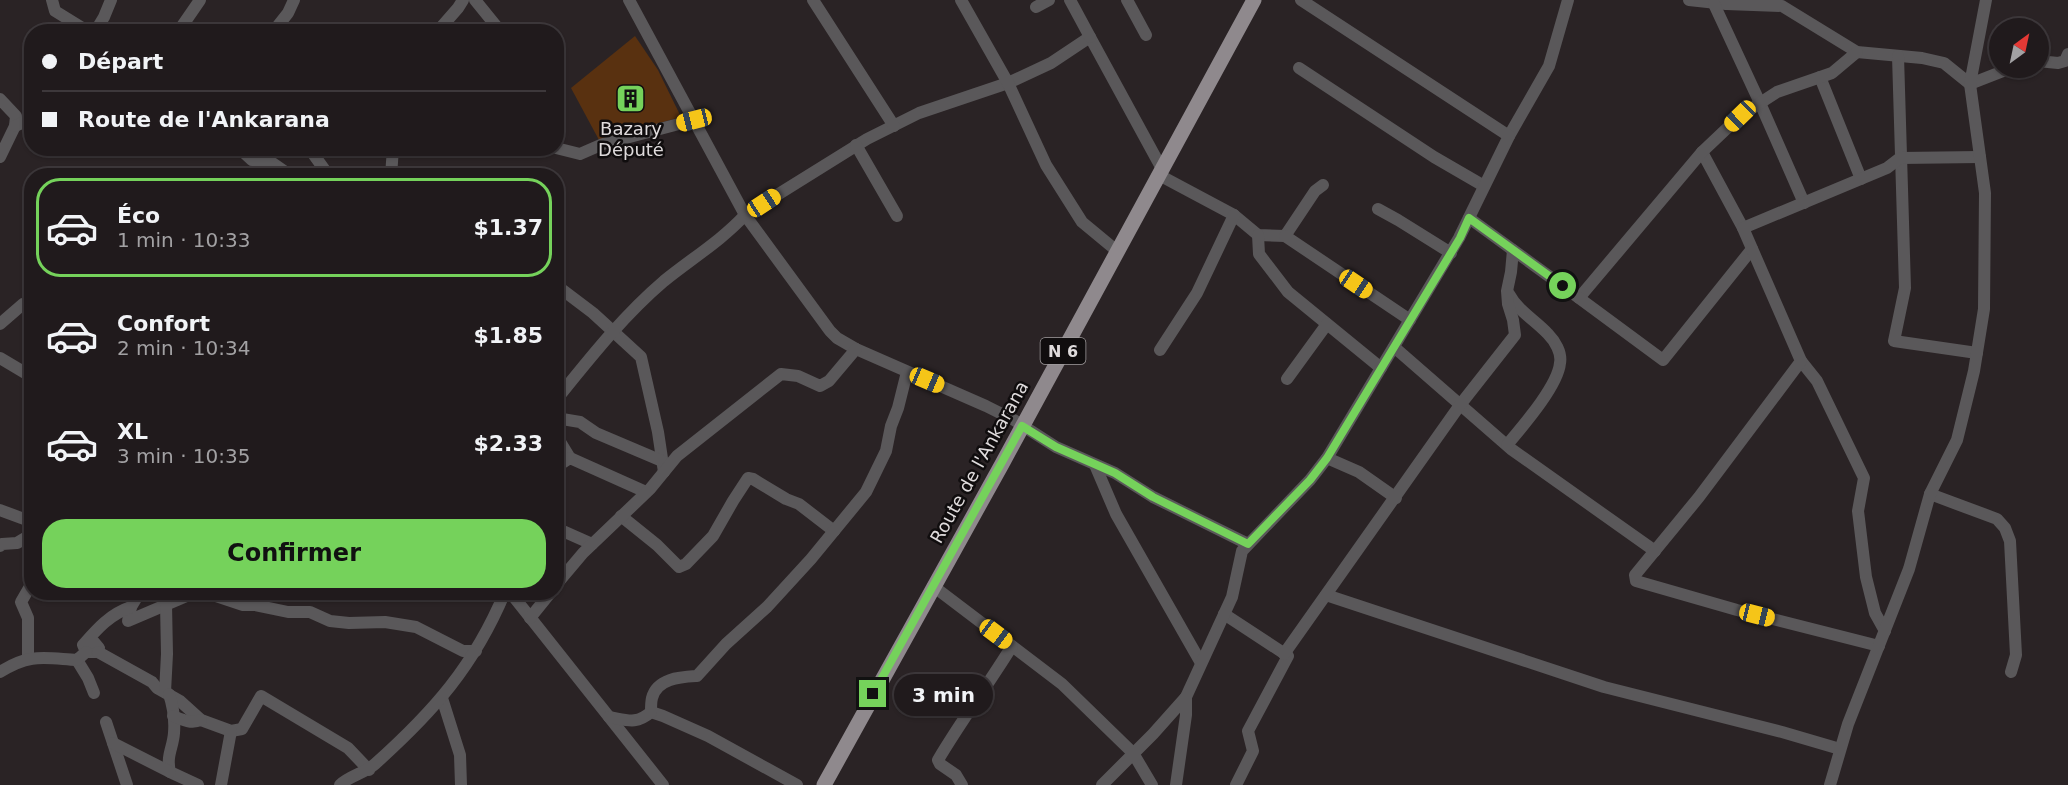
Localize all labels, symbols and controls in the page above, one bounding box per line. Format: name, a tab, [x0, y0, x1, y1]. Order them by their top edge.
north arrow	[1989, 18, 2049, 78]
map controls	[1989, 18, 2049, 78]
text: Départ	[78, 49, 163, 74]
building icon: Bazary Député	[615, 83, 647, 115]
car	[1721, 97, 1759, 135]
text: Route de l'Ankarana	[78, 107, 330, 132]
car	[674, 107, 714, 133]
place label: Bazary Député	[598, 118, 664, 160]
car	[744, 186, 784, 220]
icon: car	[45, 201, 99, 255]
text: Éco	[117, 203, 160, 228]
text: $1.37	[473, 215, 543, 240]
text: 1 min · 10:33	[117, 228, 251, 252]
car	[1336, 266, 1376, 302]
route start	[1549, 272, 1576, 299]
icon: car	[45, 309, 99, 363]
text: Confort	[117, 311, 210, 336]
text: $1.85	[473, 323, 543, 348]
text: 2 min · 10:34	[117, 336, 251, 360]
road number: N 6	[1040, 338, 1086, 364]
car	[907, 365, 947, 395]
street label: Route de l'Ankarana	[926, 377, 1032, 547]
icon: car	[45, 417, 99, 471]
text: XL	[117, 419, 148, 444]
text: $2.33	[473, 431, 543, 456]
text: 3 min · 10:35	[117, 444, 251, 468]
button: Confirmer	[42, 519, 546, 588]
car	[1737, 602, 1777, 628]
car	[976, 616, 1016, 652]
callout: 3 min	[894, 673, 993, 715]
route end	[859, 680, 886, 707]
text: 3 min	[912, 683, 975, 707]

